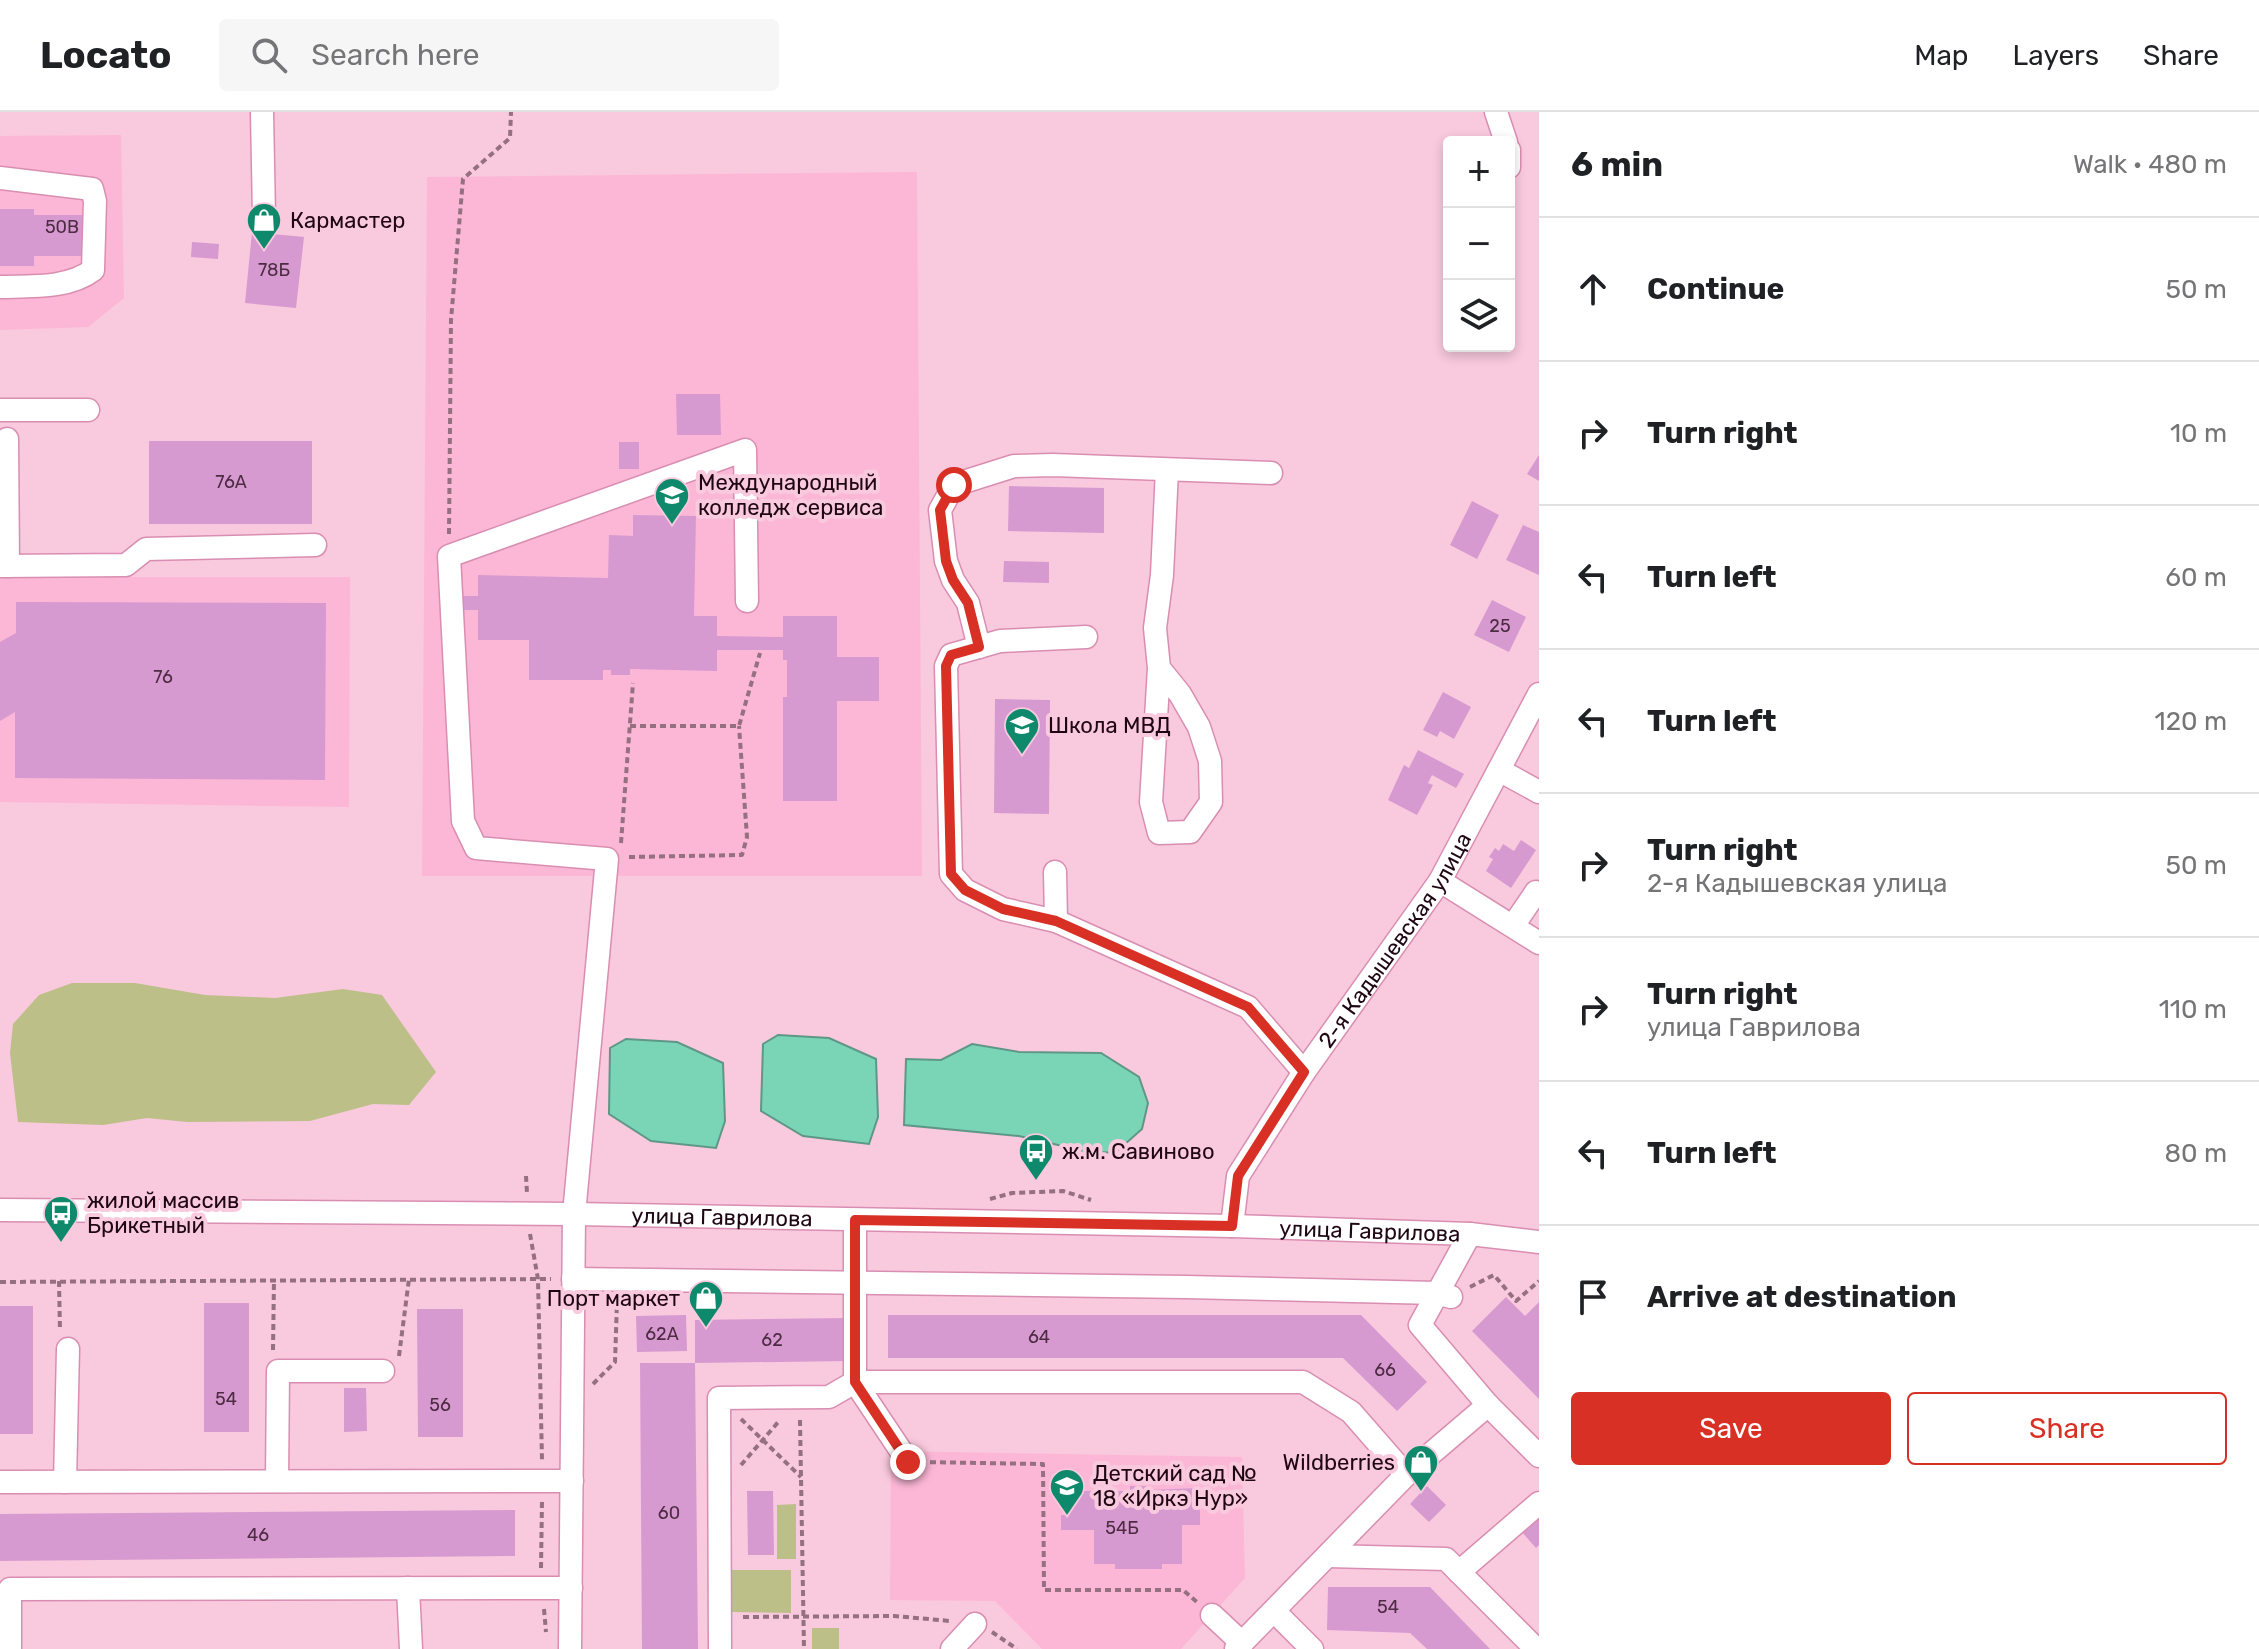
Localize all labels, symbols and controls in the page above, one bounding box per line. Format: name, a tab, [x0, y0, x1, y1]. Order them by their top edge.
search box	[219, 19, 779, 91]
text: Locato	[40, 32, 171, 78]
icon: search	[247, 33, 291, 77]
text: Search here	[311, 37, 480, 73]
text: Map	[1914, 39, 1969, 72]
text: Layers	[2013, 39, 2099, 72]
text: Share	[2143, 39, 2219, 72]
map controls	[1443, 136, 1515, 352]
button: +	[1443, 136, 1515, 208]
text: 6 min	[1571, 144, 1663, 185]
text: Walk · 480 m	[2073, 149, 2227, 180]
shop icon: Кармастер	[245, 201, 283, 251]
place label: Кармастер	[290, 207, 405, 234]
button: −	[1443, 208, 1515, 280]
house number: 50В	[45, 216, 79, 238]
house number: 78Б	[258, 259, 290, 281]
icon: ahead	[1571, 267, 1615, 311]
text: Continue	[1647, 271, 1784, 307]
text: 50 m	[2166, 274, 2227, 305]
button: layers	[1443, 280, 1515, 352]
icon: right	[1571, 411, 1615, 455]
text: Turn right	[1647, 415, 1798, 451]
text: 10 m	[2170, 418, 2227, 449]
route start	[936, 467, 972, 503]
place label: Международный колледж сервиса	[698, 469, 883, 521]
house number: 76А	[215, 471, 247, 493]
school or university icon: Международный колледж сервиса	[653, 476, 691, 526]
icon: left	[1571, 555, 1615, 599]
text: Turn left	[1647, 559, 1777, 595]
text: 60 m	[2165, 562, 2227, 593]
house number: 25	[1489, 615, 1511, 637]
house number: 76	[153, 666, 173, 688]
icon: left	[1571, 699, 1615, 743]
text: Turn left	[1647, 703, 1777, 739]
school or university icon: Школа МВД	[1003, 706, 1041, 756]
text: 120 m	[2155, 706, 2227, 737]
place label: Школа МВД	[1048, 712, 1171, 739]
street label: 2-я Кадышевская улица	[1313, 828, 1477, 1053]
text: Turn right	[1647, 832, 1798, 868]
icon: right	[1571, 843, 1615, 887]
text: 50 m	[2166, 850, 2227, 881]
text: 2-я Кадышевская улица	[1647, 868, 1947, 899]
text: Turn right	[1647, 976, 1798, 1012]
icon: right	[1571, 987, 1615, 1031]
text: 110 m	[2159, 994, 2227, 1025]
text: улица Гаврилова	[1647, 1012, 1861, 1043]
icon: left	[1571, 1131, 1615, 1175]
bus stop icon: ж.м. Савиново	[1017, 1132, 1055, 1182]
text: Turn left	[1647, 1135, 1777, 1171]
place label: ж.м. Савиново	[1062, 1138, 1215, 1165]
text: 80 m	[2164, 1138, 2227, 1169]
place label: жилой массив Брикетный	[87, 1187, 239, 1239]
bus stop icon: жилой массив Брикетный	[42, 1194, 80, 1244]
street label: улица Гаврилова	[631, 1202, 813, 1232]
street label: улица Гаврилова	[1279, 1215, 1461, 1248]
icon: arrive	[1571, 1275, 1615, 1319]
shop icon: Порт маркет	[687, 1279, 725, 1329]
text: Arrive at destination	[1647, 1279, 1957, 1315]
place label: Порт маркет	[547, 1285, 680, 1312]
house number: 62А	[645, 1323, 679, 1345]
house number: 64	[1028, 1326, 1050, 1348]
house number: 62	[761, 1329, 783, 1351]
house number: 66	[1374, 1359, 1396, 1381]
house number: 54	[215, 1388, 237, 1410]
button: Save	[1571, 1392, 1891, 1465]
button: Share	[1907, 1392, 2227, 1465]
house number: 56	[429, 1394, 451, 1416]
shop icon: Wildberries	[1402, 1443, 1440, 1493]
route end	[890, 1444, 926, 1480]
place label: Wildberries	[1283, 1449, 1395, 1476]
place label: Детский сад № 18 «Иркэ Нур»	[1093, 1460, 1257, 1512]
school or university icon: Детский сад № 18 «Иркэ Нур»	[1048, 1467, 1086, 1517]
house number: 60	[658, 1502, 680, 1524]
house number: 54Б	[1105, 1517, 1139, 1539]
house number: 46	[247, 1524, 269, 1546]
house number: 54	[1377, 1596, 1399, 1618]

